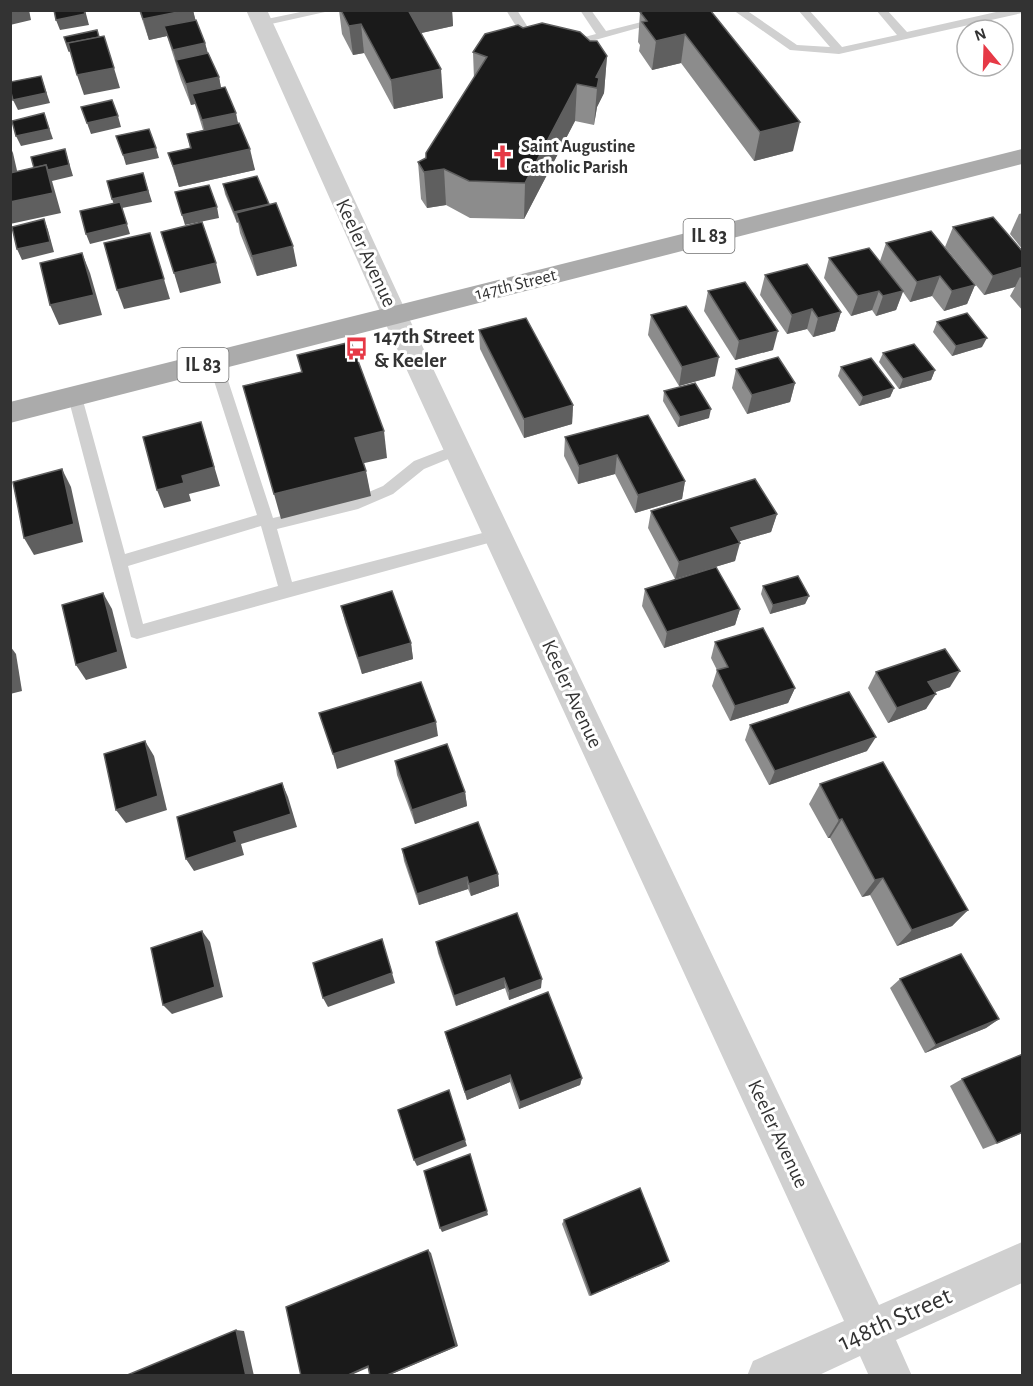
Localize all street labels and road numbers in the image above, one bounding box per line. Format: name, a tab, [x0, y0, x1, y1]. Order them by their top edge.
street label: Keeler Avenue	[332, 196, 400, 310]
road number: IL 83	[684, 219, 734, 253]
street label: 147th Street	[474, 266, 559, 304]
road number: IL 83	[178, 348, 228, 382]
street label: Keeler Avenue	[538, 637, 606, 751]
street label: Keeler Avenue	[744, 1077, 812, 1191]
street label: 148th Street	[834, 1282, 956, 1356]

